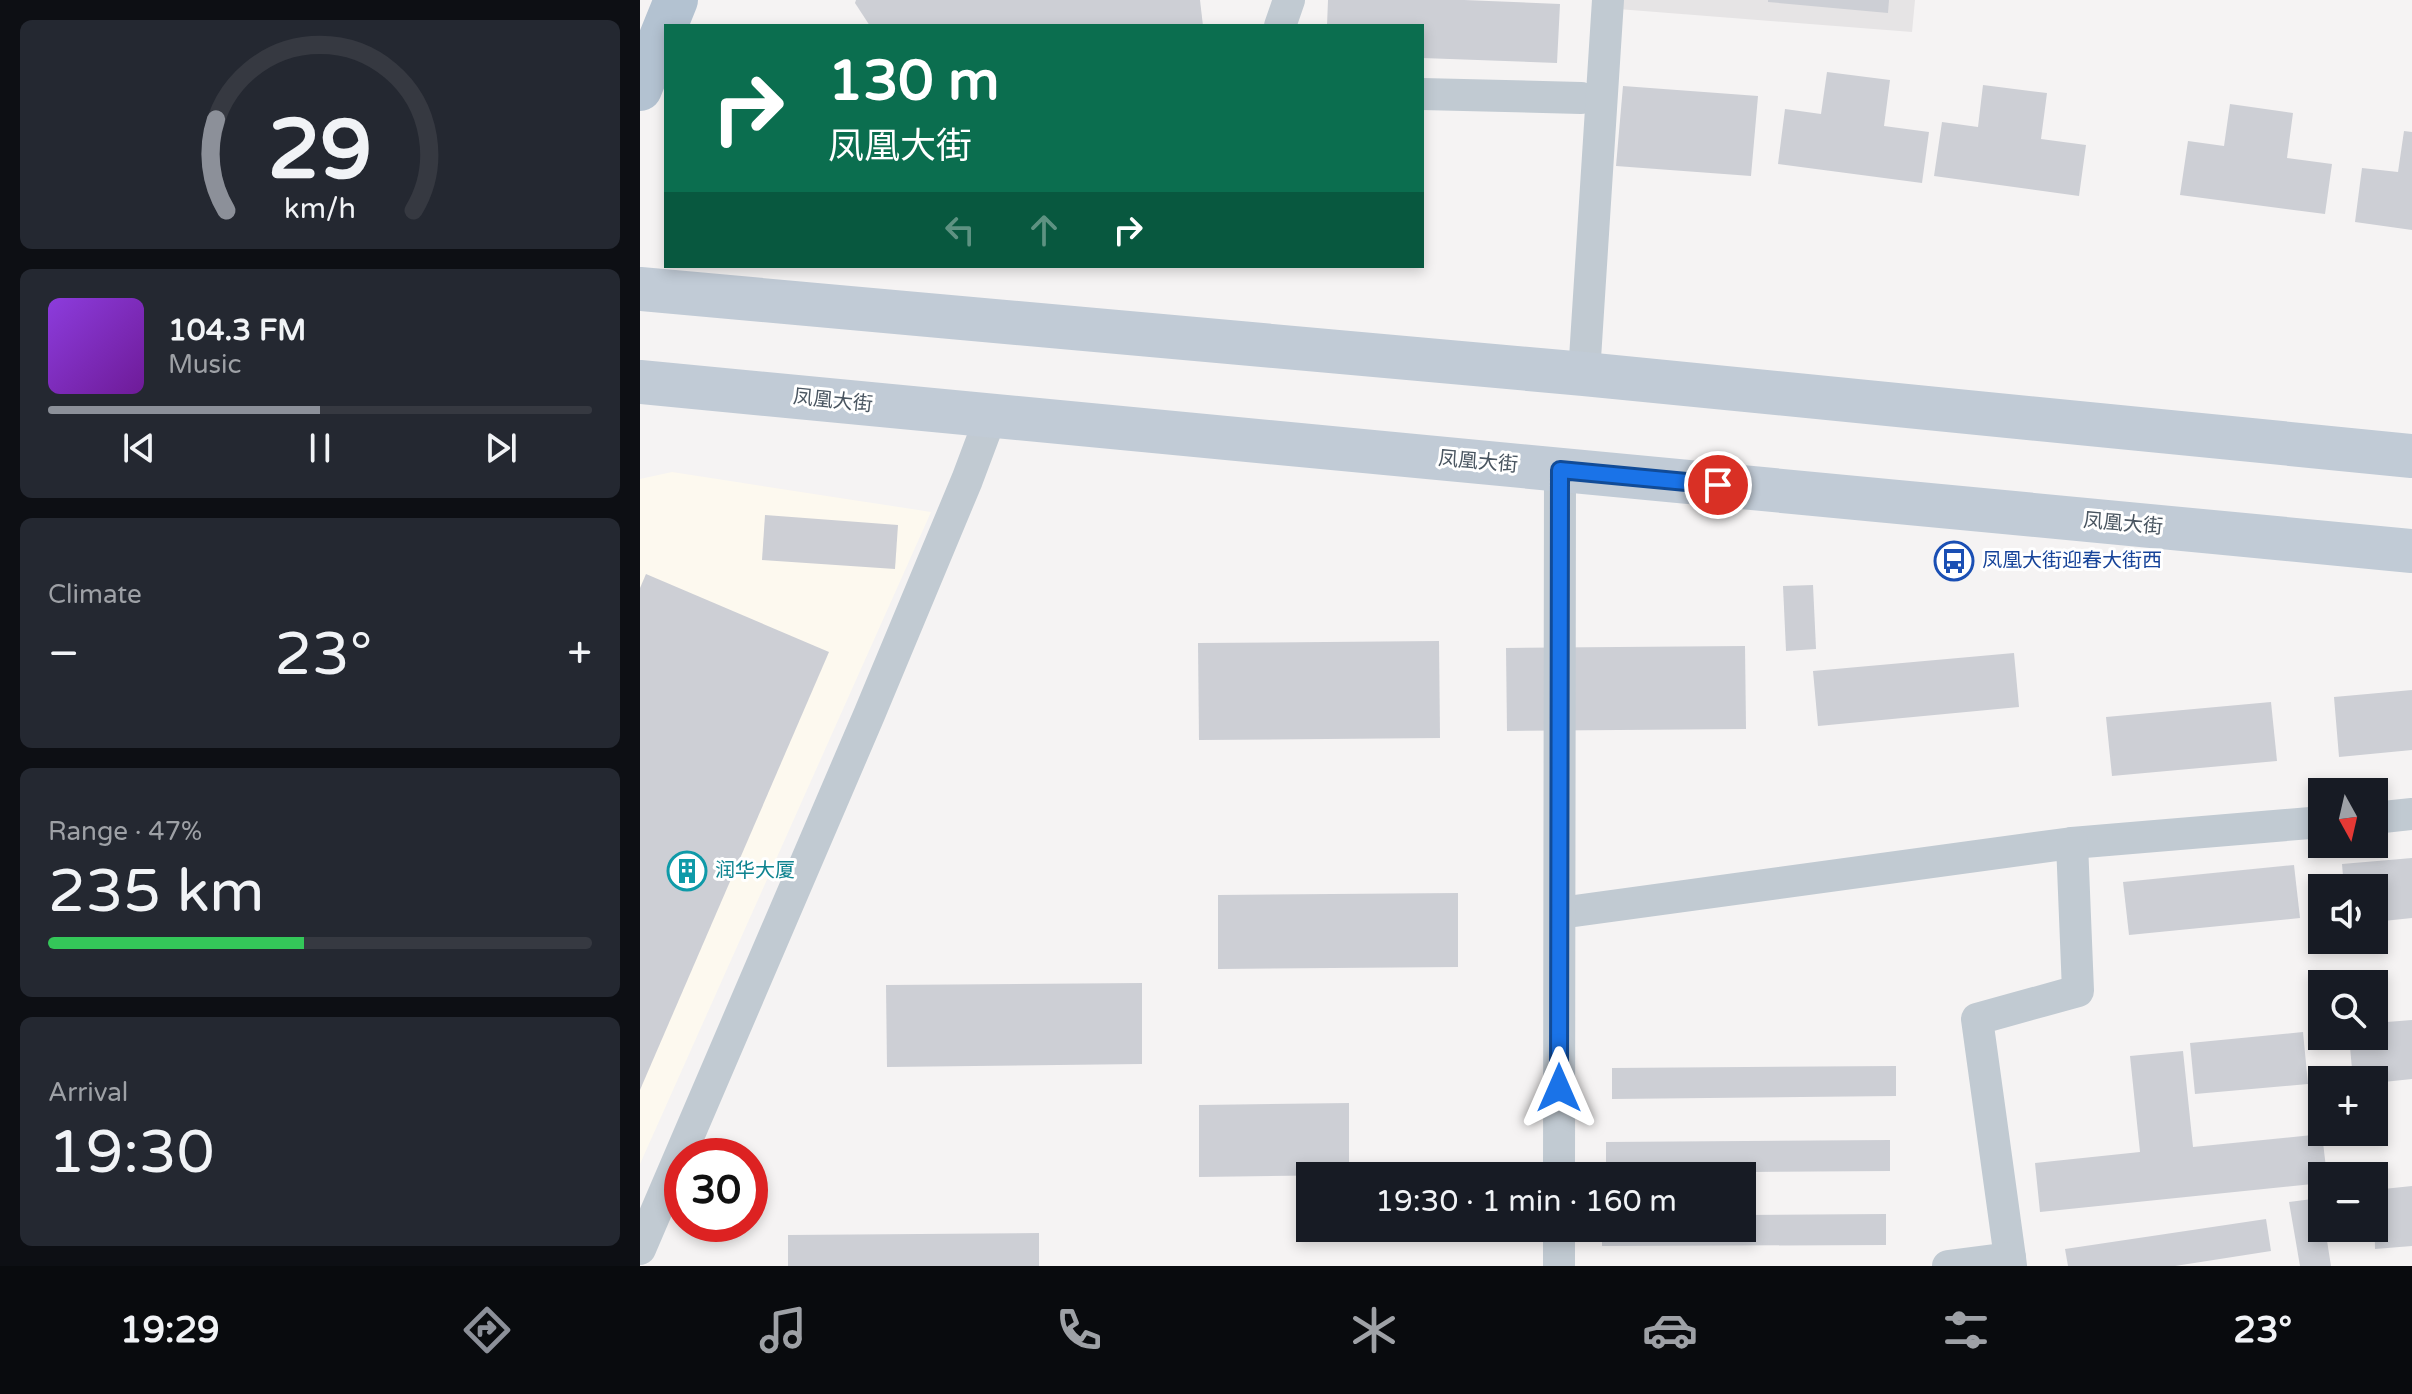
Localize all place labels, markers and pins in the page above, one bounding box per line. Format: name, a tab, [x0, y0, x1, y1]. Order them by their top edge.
pin	[1684, 451, 1752, 519]
bus stop icon: 凤凰大街迎春大街西	[1933, 540, 1975, 582]
place label: 凤凰大街迎春大街西	[1982, 549, 2162, 573]
building icon: 润华大厦	[666, 850, 708, 892]
place label: 润华大厦	[715, 859, 795, 883]

